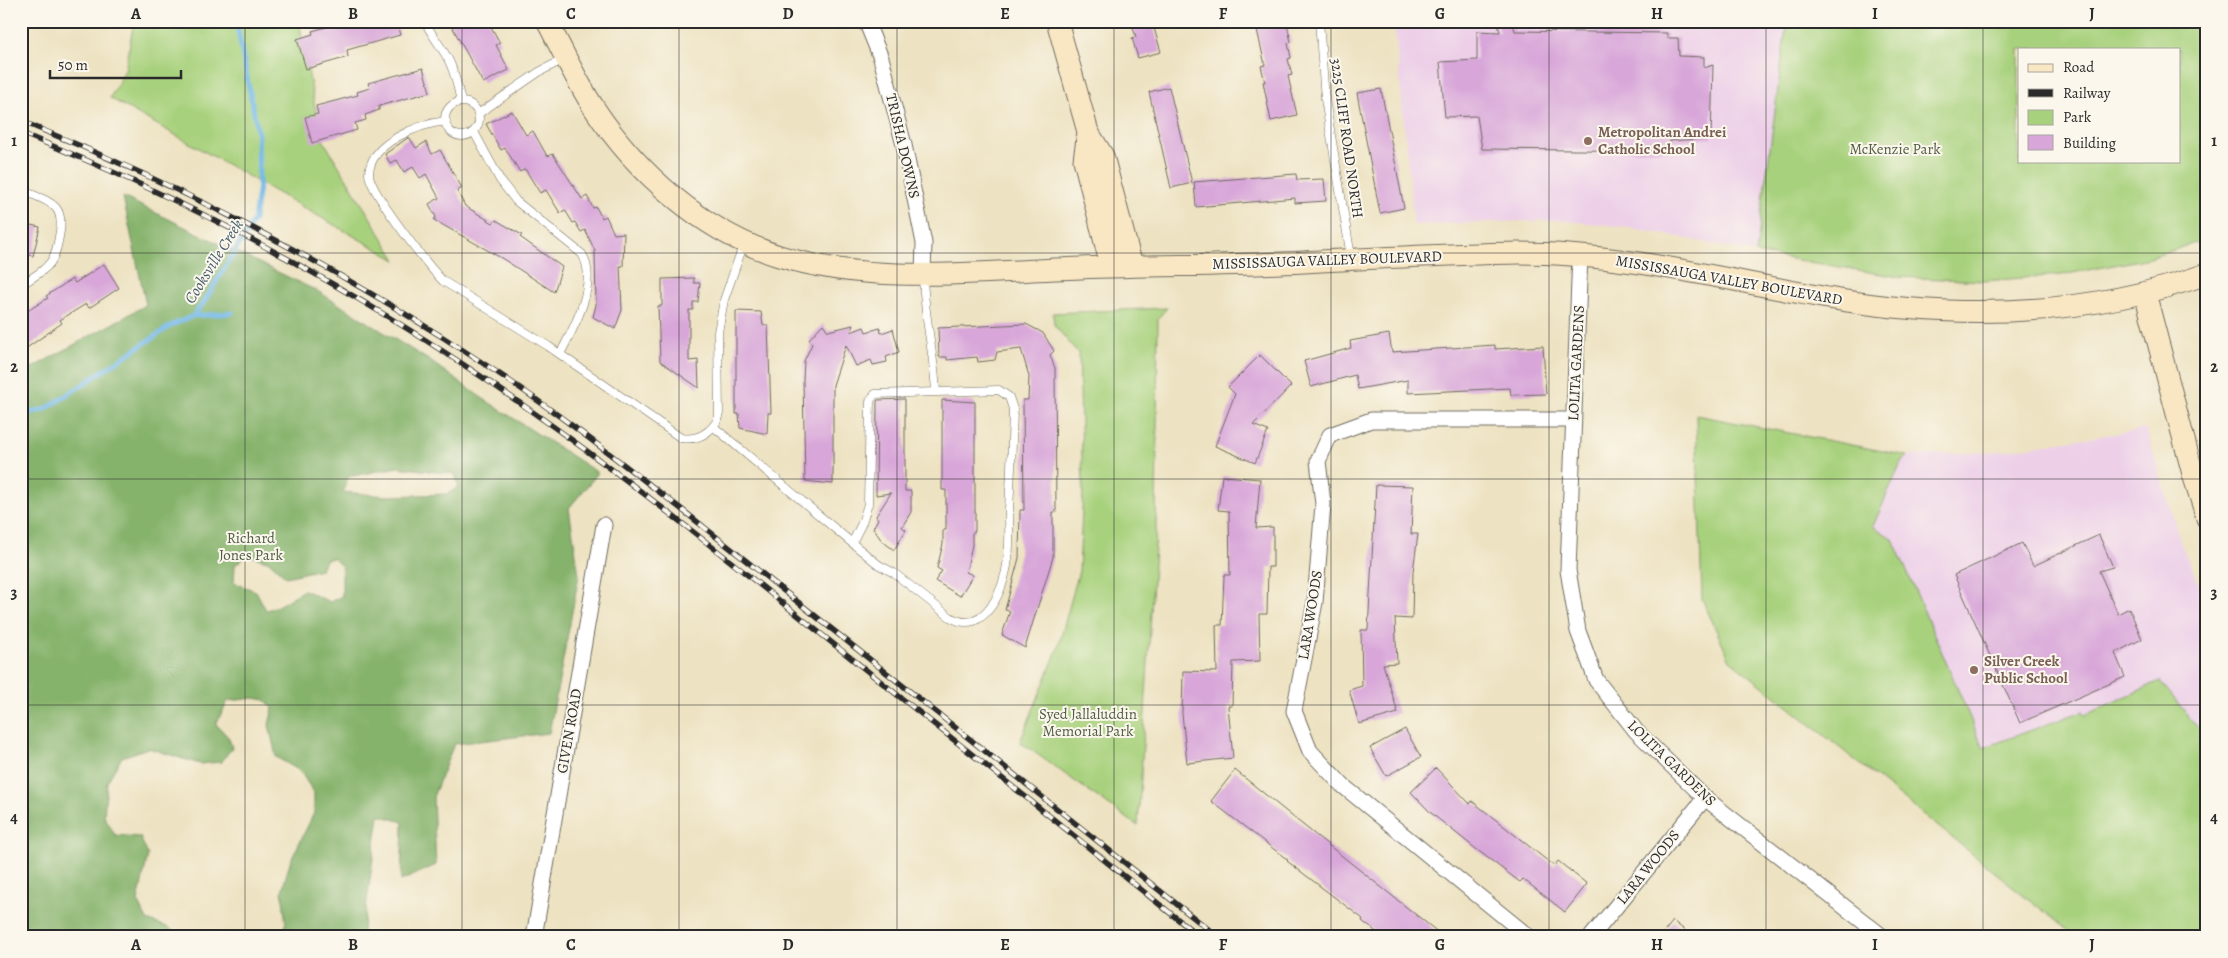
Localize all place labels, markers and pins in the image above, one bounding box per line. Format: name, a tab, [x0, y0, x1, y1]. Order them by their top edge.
place label: Metropolitan Andrei Catholic School	[1598, 122, 1727, 159]
marker: Metropolitan Andrei Catholic School	[1582, 135, 1594, 147]
place label: Silver Creek Public School	[1984, 651, 2068, 688]
marker: Silver Creek Public School	[1968, 664, 1980, 676]

